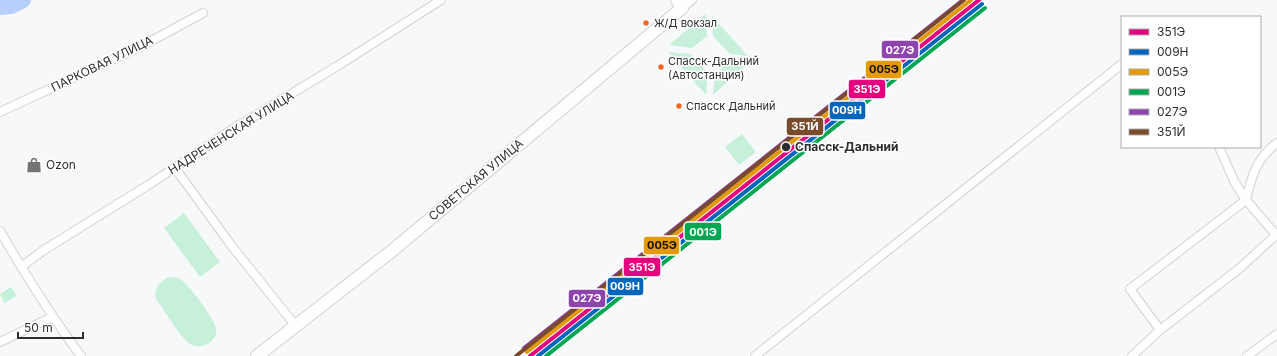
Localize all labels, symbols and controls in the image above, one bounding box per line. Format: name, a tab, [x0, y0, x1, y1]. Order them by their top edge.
place label: Ж/Д вокзал	[654, 16, 717, 30]
legend	[1121, 16, 1261, 148]
marker: Ж/Д вокзал	[641, 18, 651, 28]
text: 351Э	[1157, 24, 1186, 39]
street label: ПАРКОВАЯ УЛИЦА	[48, 32, 155, 95]
line badge: 027Э	[881, 40, 919, 59]
text: 027Э	[886, 43, 914, 57]
text: 009Н	[1157, 44, 1189, 59]
place label: Спасск-Дальний (Автостанция)	[668, 54, 759, 82]
line badge: 005Э	[865, 60, 902, 79]
marker: Спасск-Дальний (Автостанция)	[656, 62, 666, 72]
text: 005Э	[869, 62, 899, 76]
text: 005Э	[1157, 64, 1188, 79]
line badge: 351Э	[848, 79, 886, 99]
text: 351Э	[853, 82, 881, 96]
text: 001Э	[1157, 84, 1186, 99]
street label: НАДРЕЧЕНСКАЯ УЛИЦА	[165, 88, 296, 177]
place label: Спасск Дальний	[686, 99, 775, 113]
marker: Спасск Дальний	[674, 101, 684, 111]
line badge: 009Н	[829, 101, 866, 120]
text: 009Н	[832, 103, 862, 117]
text: 027Э	[1157, 104, 1188, 119]
line badge: 351Й	[786, 117, 824, 136]
text: 351Й	[791, 119, 819, 133]
text: 351Й	[1157, 124, 1186, 139]
street label: СОВЕТСКАЯ УЛИЦА	[425, 136, 526, 224]
place label: Спасск-Дальний	[795, 139, 898, 154]
marker: Спасск-Дальний	[780, 141, 792, 153]
shop icon: Ozon	[25, 156, 43, 174]
place label: Ozon	[46, 157, 76, 172]
line badge: 001Э	[684, 222, 722, 241]
text: 001Э	[689, 225, 717, 239]
line badge: 005Э	[643, 236, 680, 255]
text: 005Э	[647, 238, 677, 252]
line badge: 351Э	[623, 257, 661, 277]
text: 351Э	[628, 260, 656, 274]
line badge: 009Н	[607, 277, 644, 296]
text: 009Н	[610, 279, 640, 293]
line badge: 027Э	[568, 289, 606, 308]
text: 027Э	[573, 291, 601, 305]
scale bar	[18, 314, 83, 340]
text: 50 m	[24, 320, 53, 335]

